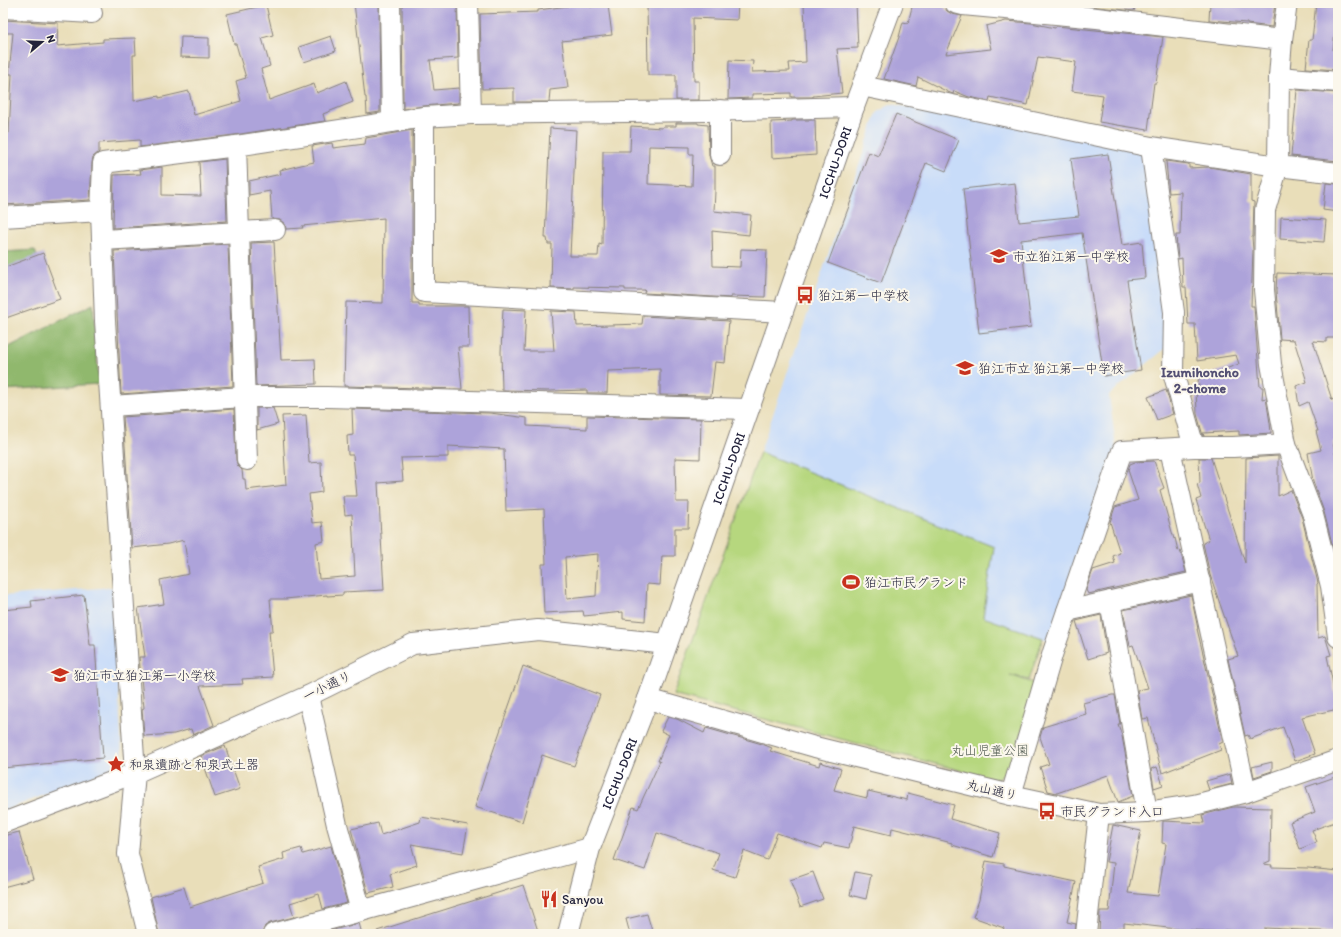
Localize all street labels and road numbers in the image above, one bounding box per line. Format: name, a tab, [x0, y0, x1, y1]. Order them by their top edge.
street label: ICCHU-DORI	[815, 124, 854, 200]
street label: ICCHU-DORI	[709, 430, 748, 506]
street label: 一小通り	[300, 668, 354, 704]
street label: ICCHU-DORI	[598, 735, 640, 811]
street label: 丸山通り	[965, 777, 1019, 803]

